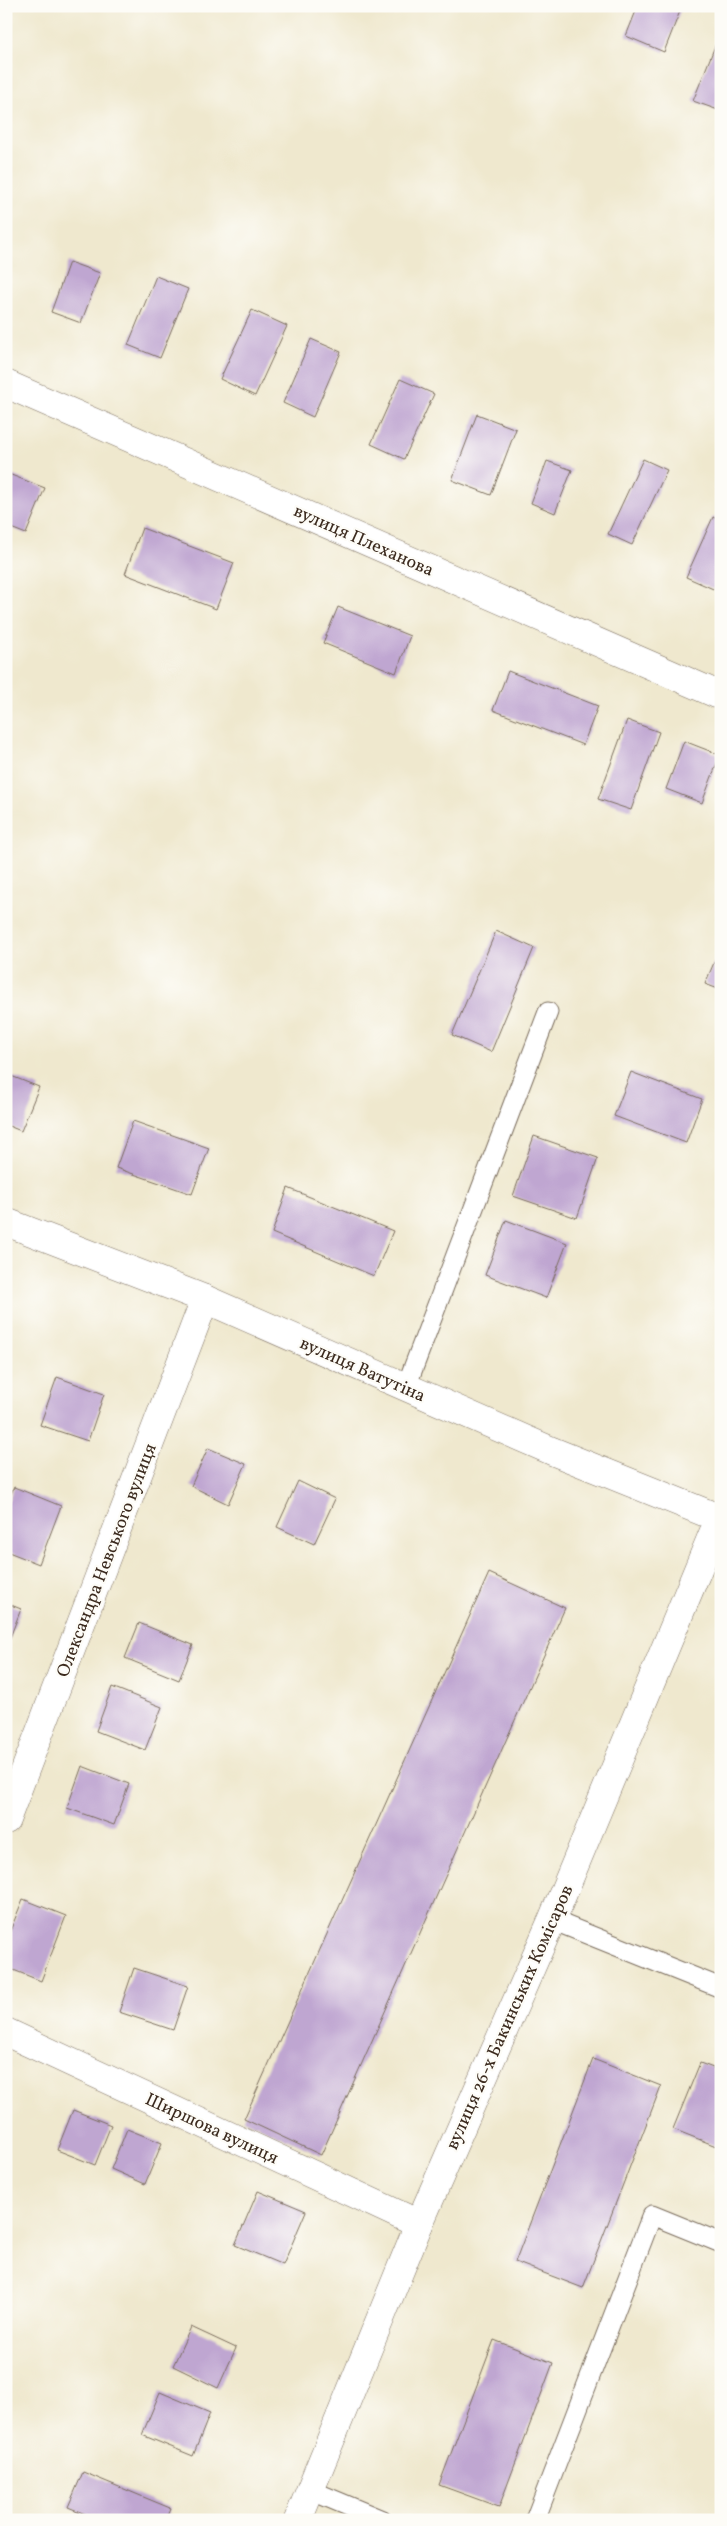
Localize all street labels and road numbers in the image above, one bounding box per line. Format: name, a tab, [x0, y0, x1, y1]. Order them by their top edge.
street label: вулиця Плеханова	[289, 499, 438, 584]
street label: вулиця Ватутіна	[296, 1331, 429, 1409]
street label: Олександра Невського вулиця	[51, 1440, 164, 1681]
street label: вулиця 26-х Бакинських Комісаров	[440, 1881, 580, 2154]
street label: Ширшова вулиця	[141, 2087, 282, 2171]

